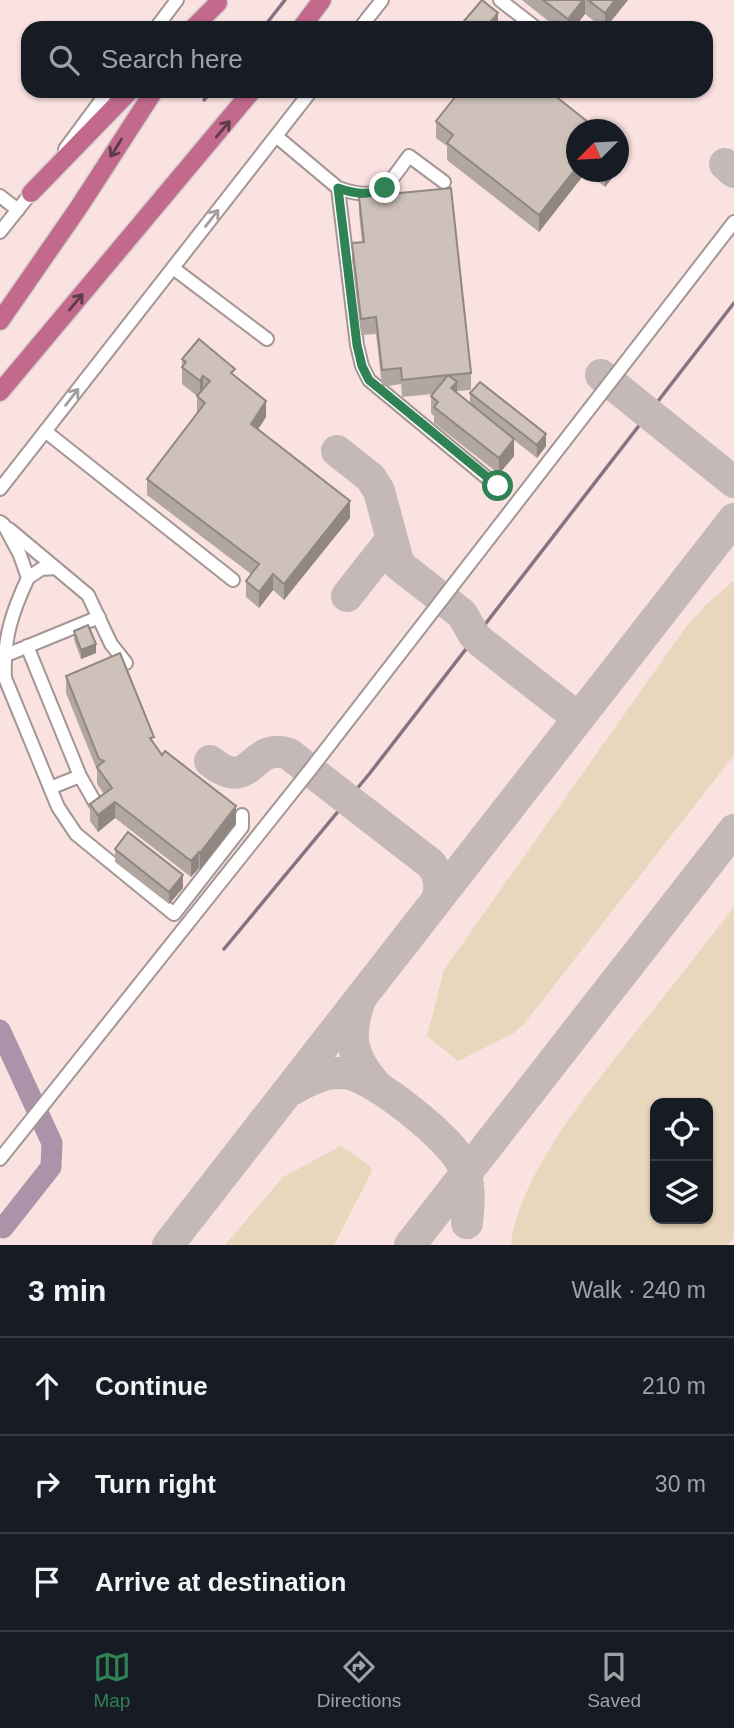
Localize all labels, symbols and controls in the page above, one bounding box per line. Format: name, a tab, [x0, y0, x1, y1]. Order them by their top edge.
search box	[21, 21, 713, 98]
icon: search	[45, 41, 83, 79]
text: Search here	[101, 44, 243, 74]
north arrow	[566, 119, 629, 182]
one-way arrow	[215, 120, 231, 138]
one-way arrow	[109, 138, 124, 157]
route end	[369, 172, 400, 203]
one-way arrow	[205, 209, 220, 227]
one-way arrow	[68, 294, 84, 312]
one-way arrow	[65, 388, 80, 406]
route start	[482, 470, 513, 501]
map controls	[650, 1098, 713, 1224]
button: locate	[650, 1098, 713, 1161]
button: layers	[650, 1161, 713, 1224]
text: 3 min	[28, 1274, 106, 1307]
text: Walk · 240 m	[571, 1277, 706, 1303]
icon: ahead	[28, 1367, 66, 1405]
text: Continue	[95, 1371, 208, 1401]
text: 210 m	[642, 1373, 706, 1399]
icon: right	[28, 1465, 66, 1503]
text: Turn right	[95, 1469, 216, 1499]
text: 30 m	[655, 1471, 706, 1497]
icon: arrive	[28, 1563, 66, 1601]
text: Arrive at destination	[95, 1567, 346, 1597]
tab: Map	[93, 1648, 131, 1712]
tab: Directions	[317, 1648, 401, 1712]
tab: Saved	[587, 1648, 641, 1712]

